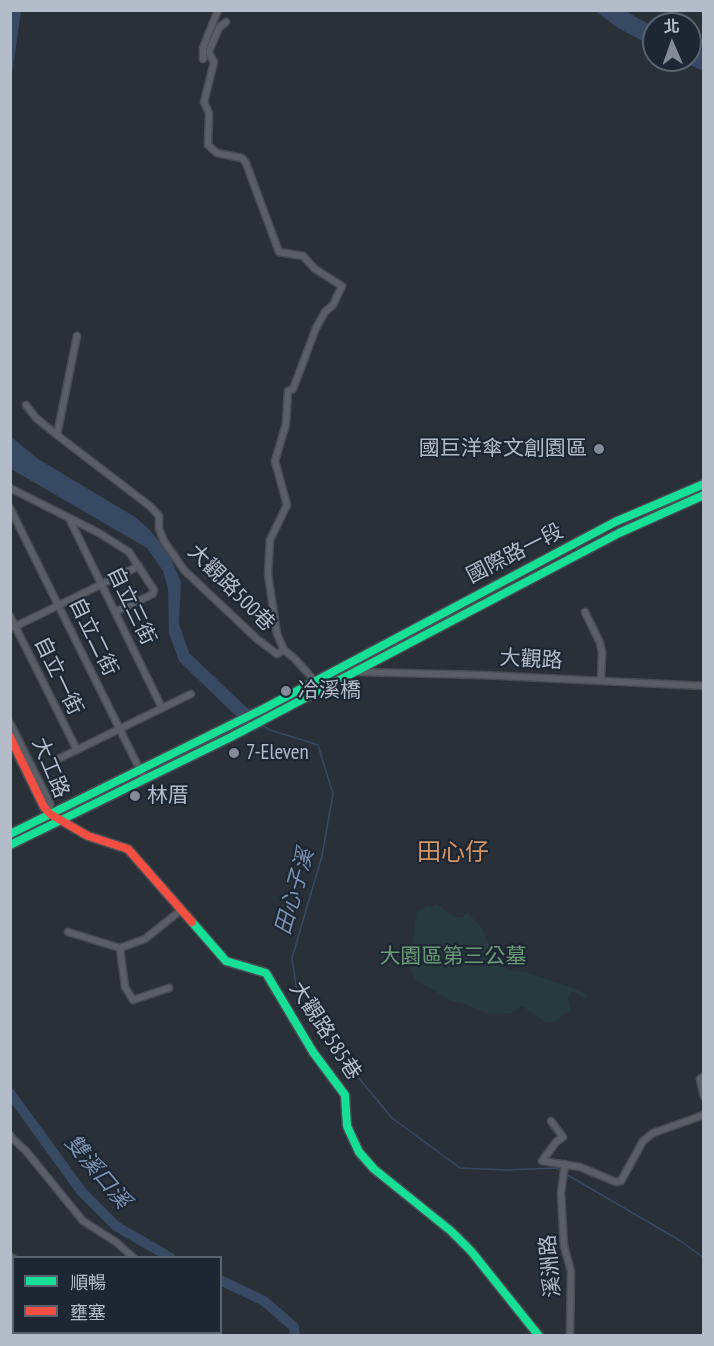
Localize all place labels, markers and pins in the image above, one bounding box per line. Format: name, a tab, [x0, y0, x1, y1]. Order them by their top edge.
place label: 國巨洋傘文創園區	[419, 436, 587, 462]
marker: 國巨洋傘文創園區	[592, 442, 606, 456]
place label: 冾溪橋	[298, 678, 361, 704]
marker: 冾溪橋	[279, 684, 293, 698]
place label: 7-Eleven	[246, 740, 309, 766]
marker: 7-Eleven	[227, 746, 241, 760]
place label: 林厝	[147, 783, 189, 809]
marker: 林厝	[128, 789, 142, 803]

